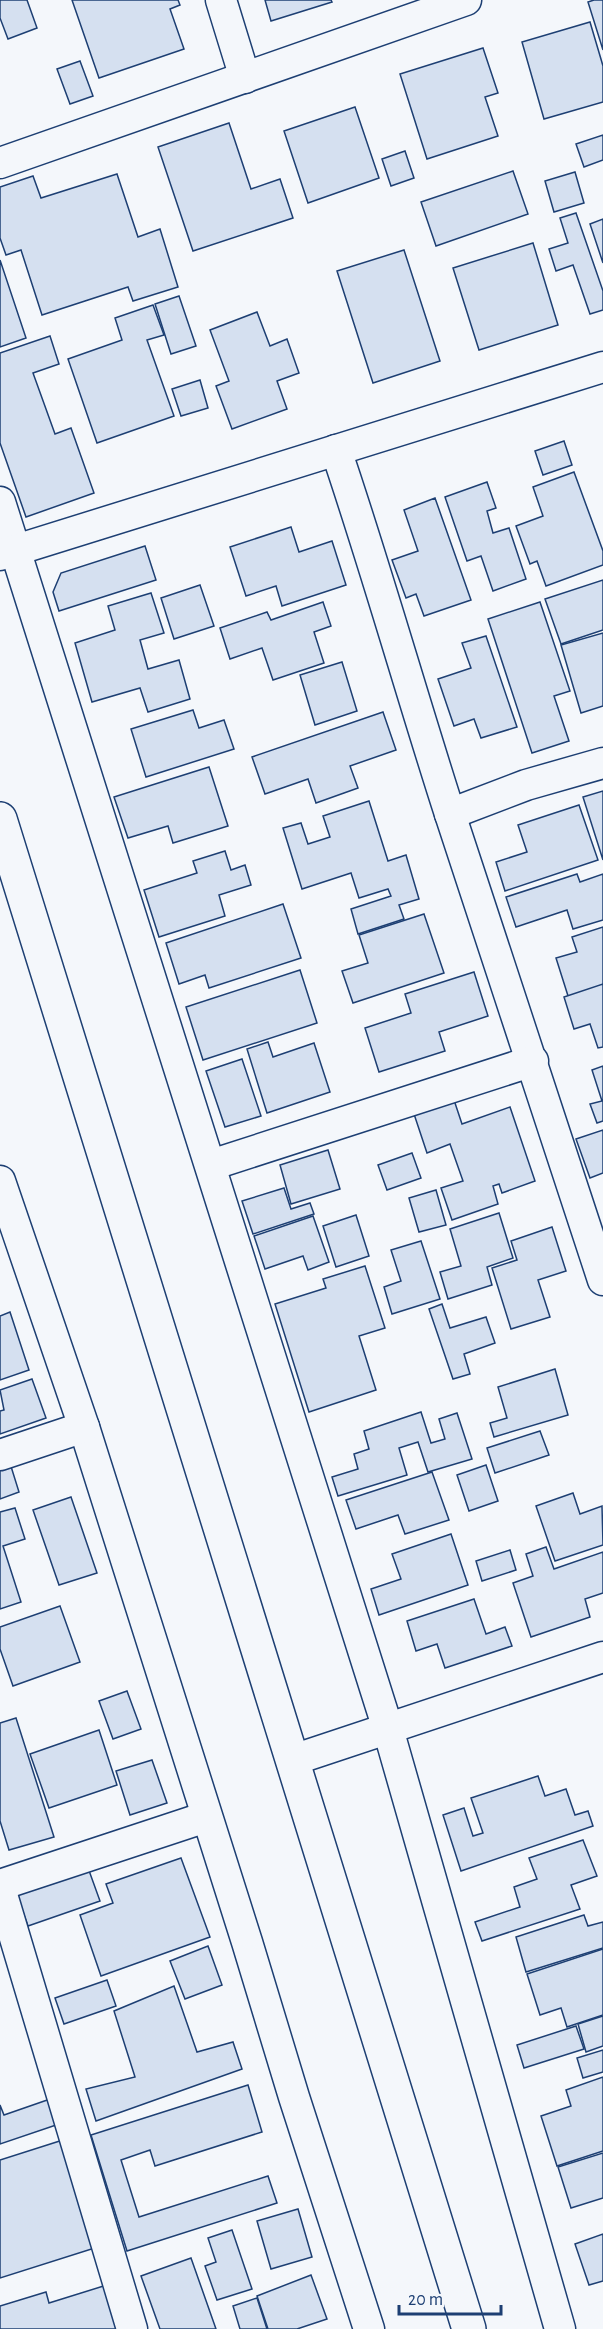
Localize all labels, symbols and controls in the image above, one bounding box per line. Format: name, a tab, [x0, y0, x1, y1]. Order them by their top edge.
scale bar	[399, 2278, 501, 2316]
text: 20 m	[408, 2291, 443, 2309]

